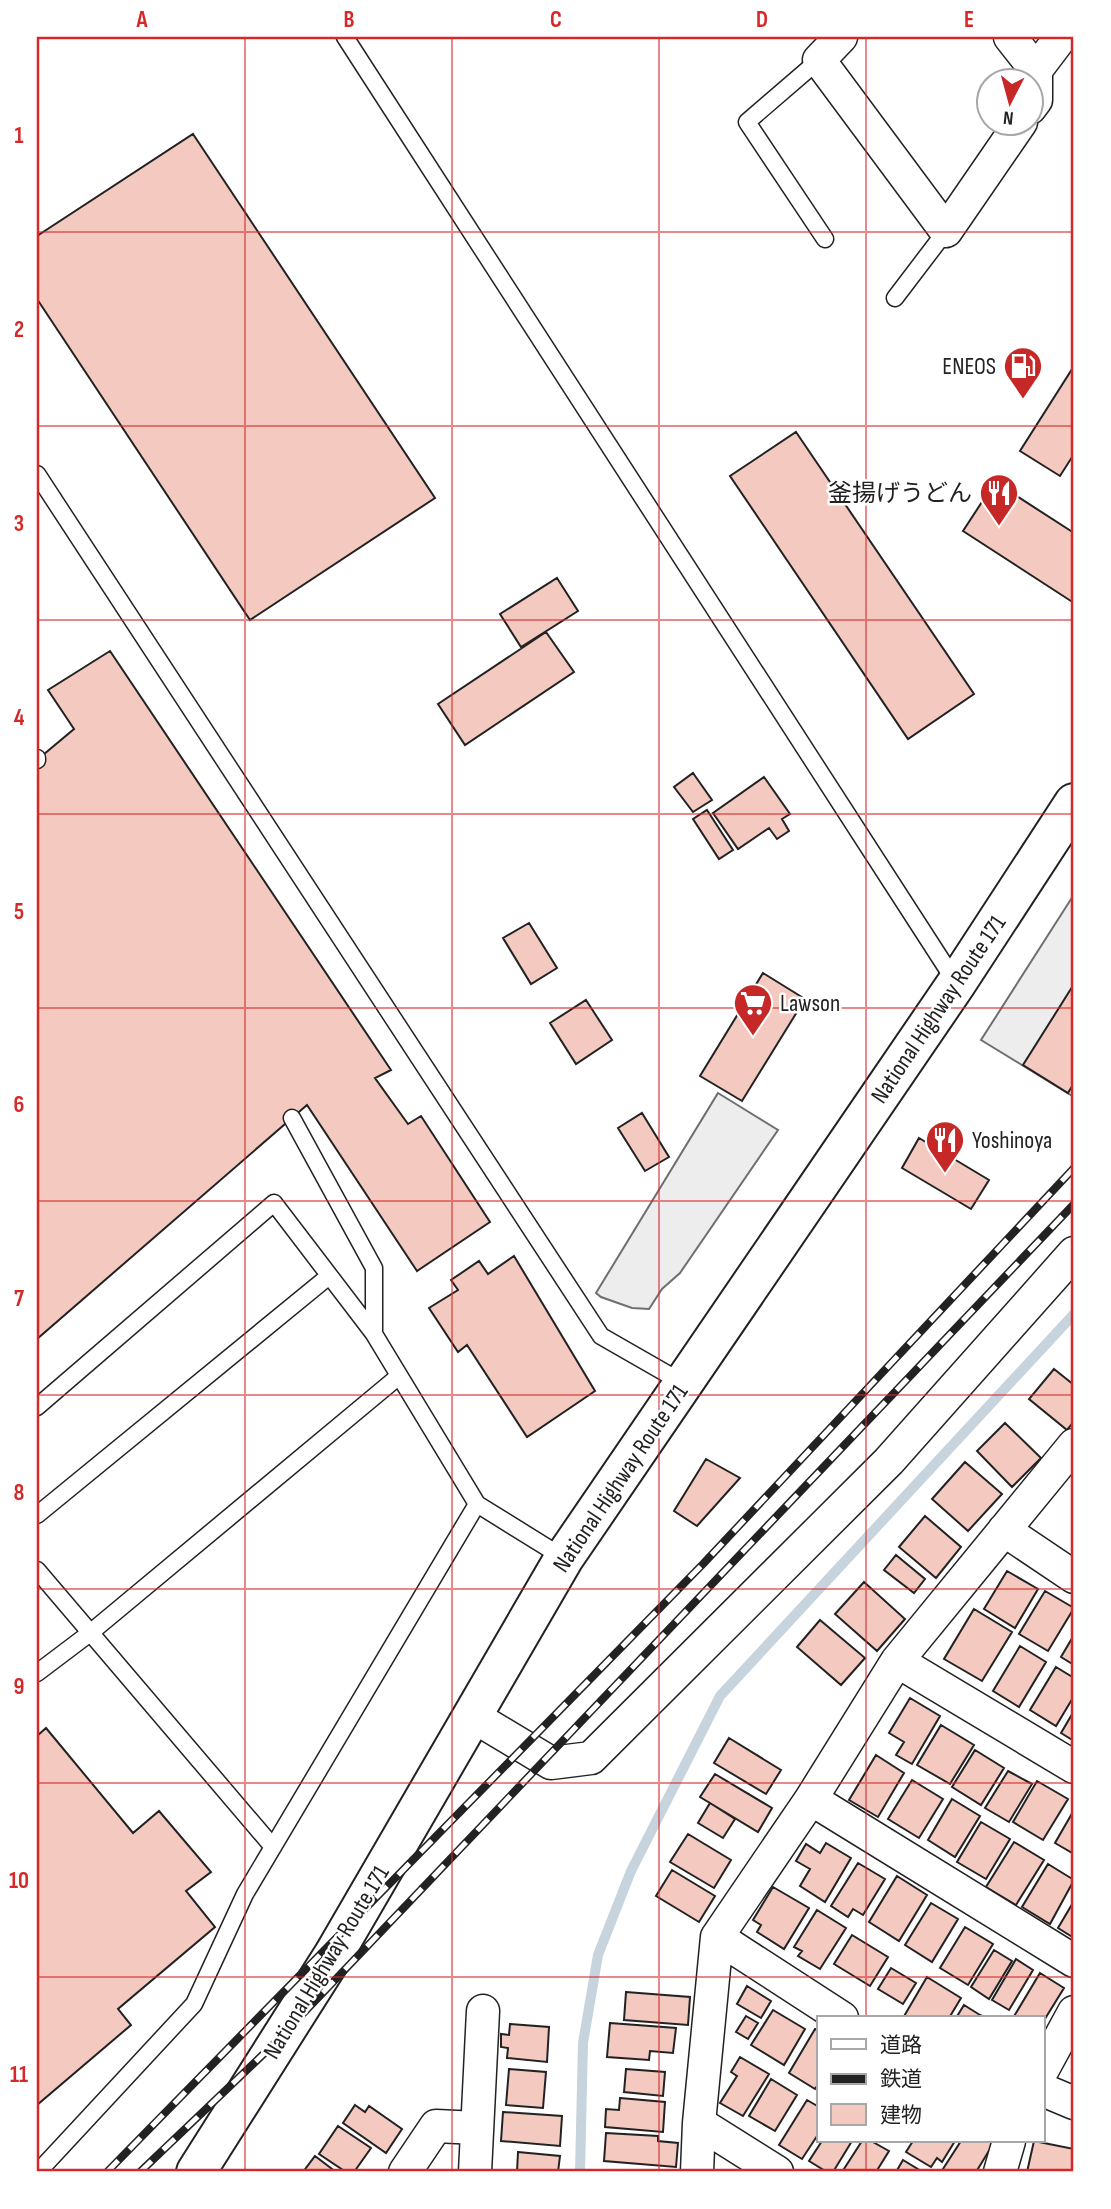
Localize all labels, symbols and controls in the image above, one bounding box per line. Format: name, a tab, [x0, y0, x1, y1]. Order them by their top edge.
text: A	[136, 6, 149, 34]
text: B	[344, 6, 355, 34]
text: C	[550, 6, 562, 34]
text: D	[756, 6, 768, 34]
text: E	[964, 6, 974, 34]
north arrow	[974, 66, 1044, 136]
text: N	[1002, 105, 1015, 129]
text: 1	[14, 122, 24, 150]
text: 2	[14, 316, 24, 344]
fuel station icon: ENEOS	[1002, 345, 1044, 400]
place label: ENEOS	[942, 352, 996, 381]
restaurant icon: 釜揚げうどん	[978, 472, 1020, 527]
place label: 釜揚げうどん	[828, 479, 972, 508]
text: 3	[14, 510, 24, 538]
text: 4	[14, 704, 25, 732]
text: 5	[14, 898, 24, 926]
street label: National Highway Route 171	[865, 909, 1012, 1109]
supermarket icon: Lawson	[732, 982, 774, 1037]
place label: Lawson	[780, 989, 840, 1018]
text: 6	[14, 1091, 24, 1119]
restaurant icon: Yoshinoya	[924, 1119, 966, 1174]
place label: Yoshinoya	[972, 1126, 1052, 1155]
text: 7	[14, 1285, 24, 1313]
street label: National Highway Route 171	[547, 1378, 694, 1578]
text: 8	[14, 1479, 25, 1507]
text: 9	[14, 1673, 24, 1701]
street label: National Highway Route 171	[257, 1860, 396, 2064]
text: 10	[9, 1867, 29, 1895]
legend	[817, 2016, 1044, 2142]
text: 道路	[880, 2033, 922, 2058]
text: 11	[10, 2061, 28, 2089]
text: 鉄道	[880, 2067, 922, 2092]
text: 建物	[880, 2103, 922, 2128]

